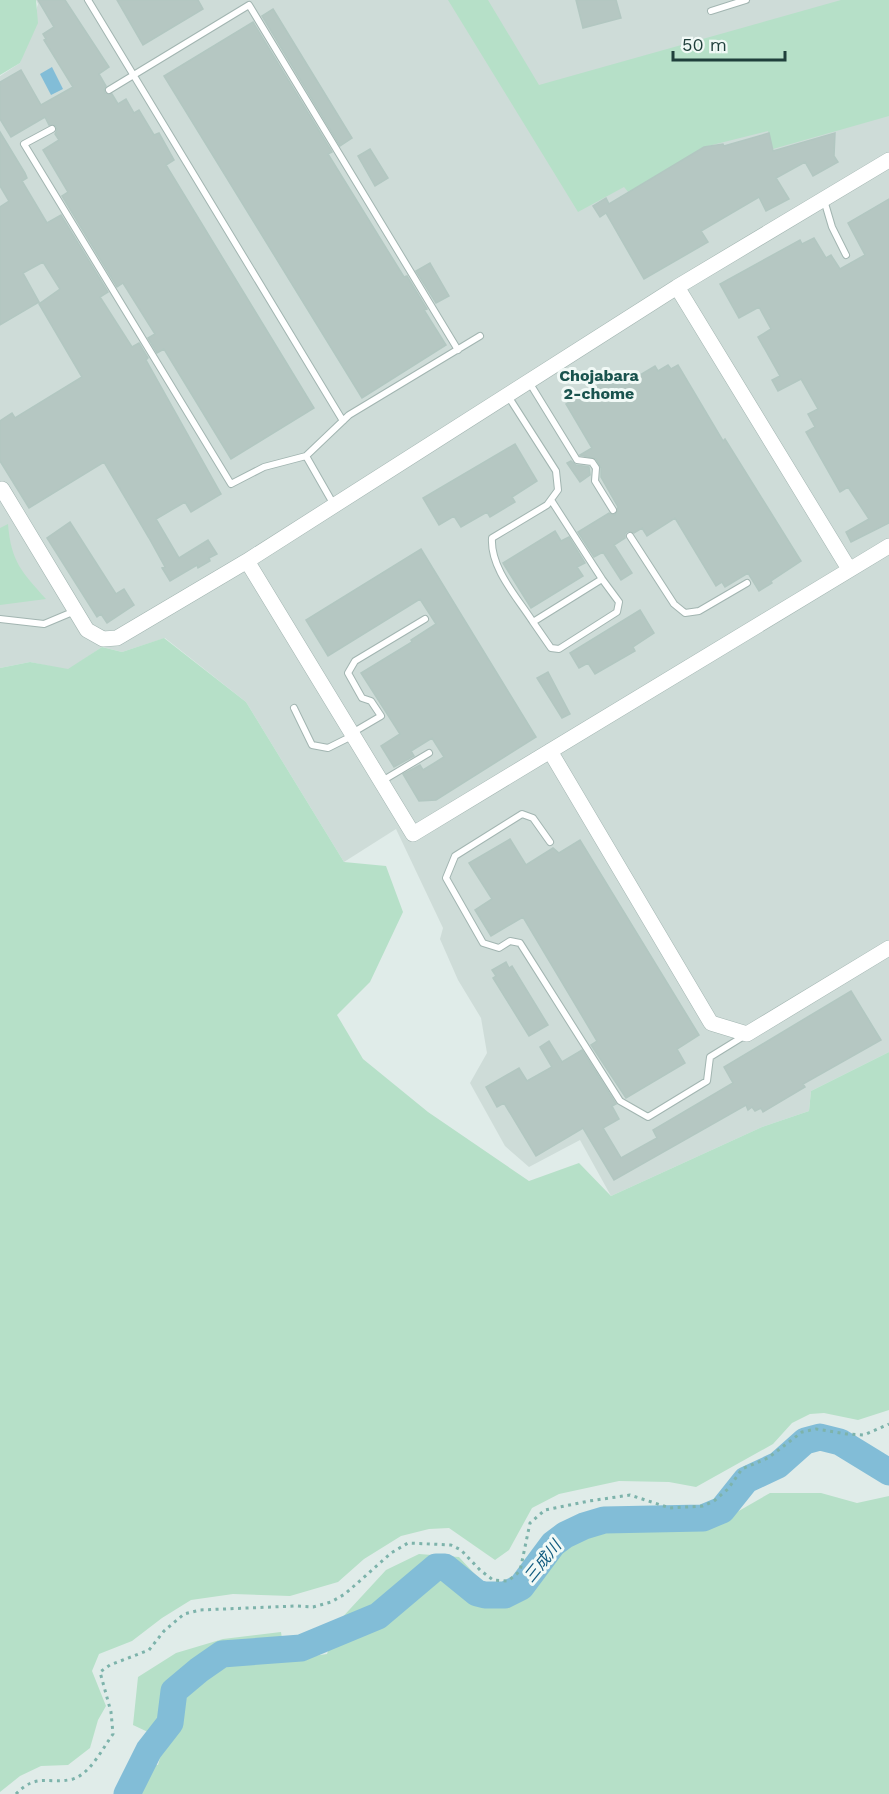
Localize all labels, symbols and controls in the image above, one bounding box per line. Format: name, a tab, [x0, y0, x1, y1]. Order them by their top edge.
scale bar	[673, 24, 786, 62]
text: 50 m	[682, 34, 727, 55]
district label: Chojabara 2-chome	[559, 366, 640, 403]
water label: 三成川	[520, 1535, 566, 1586]

